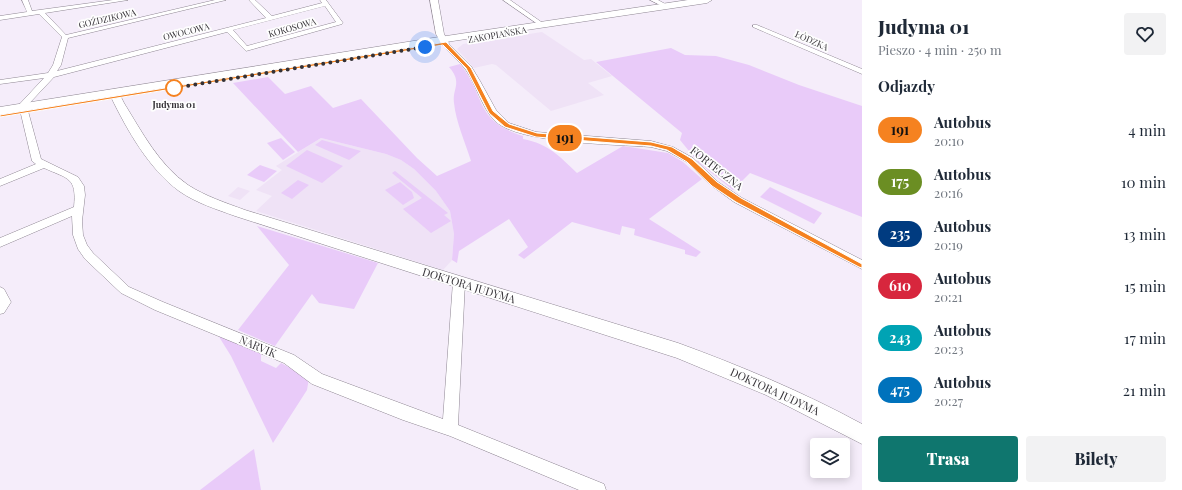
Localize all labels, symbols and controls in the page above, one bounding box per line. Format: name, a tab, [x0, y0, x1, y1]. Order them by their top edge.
street label: GOŹDZIKOWA	[77, 5, 137, 30]
text: Judyma 01	[878, 13, 969, 39]
button: heart	[1124, 13, 1166, 55]
street label: KOKOSOWA	[267, 14, 317, 40]
street label: OWOCOWA	[162, 19, 211, 43]
street label: ZAKOPIAŃSKA	[467, 23, 528, 45]
street label: ŁÓDZKA	[793, 27, 831, 53]
your location	[415, 37, 435, 57]
text: Pieszo · 4 min · 250 m	[878, 41, 1002, 58]
text: Odjazdy	[878, 76, 935, 96]
marker: Judyma 01	[165, 79, 183, 97]
place label: Judyma 01	[152, 98, 196, 110]
text: Autobus	[934, 112, 991, 132]
text: 191	[891, 120, 909, 139]
text: 4 min	[1128, 120, 1166, 140]
line badge: 191	[542, 125, 588, 151]
text: 191	[556, 128, 574, 147]
text: 20:10	[934, 132, 964, 149]
street label: FORTECZNA	[687, 143, 747, 194]
text: Autobus	[934, 164, 991, 184]
text: 175	[891, 172, 909, 191]
text: 10 min	[1121, 172, 1166, 192]
text: 20:16	[934, 184, 963, 201]
text: Autobus	[934, 216, 991, 236]
text: 235	[890, 224, 910, 243]
text: 13 min	[1124, 224, 1166, 244]
text: 20:19	[934, 236, 963, 253]
street label: DOKTORA JUDYMA	[421, 264, 518, 306]
text: Autobus	[934, 268, 991, 288]
text: 610	[889, 276, 911, 295]
text: 15 min	[1124, 276, 1166, 296]
text: 20:21	[934, 288, 963, 305]
text: Autobus	[934, 320, 991, 340]
text: 243	[889, 328, 911, 347]
text: 17 min	[1124, 328, 1166, 348]
street label: NARVIK	[237, 331, 280, 361]
text: 20:23	[934, 340, 964, 357]
street label: DOKTORA JUDYMA	[728, 364, 822, 418]
text: Autobus	[934, 372, 991, 392]
text: 475	[890, 380, 910, 399]
text: 21 min	[1123, 380, 1166, 400]
text: 20:27	[934, 392, 963, 409]
button: Trasa	[878, 436, 1018, 482]
button: Bilety	[1026, 436, 1166, 482]
map controls	[810, 438, 850, 478]
button: layers	[810, 438, 850, 478]

